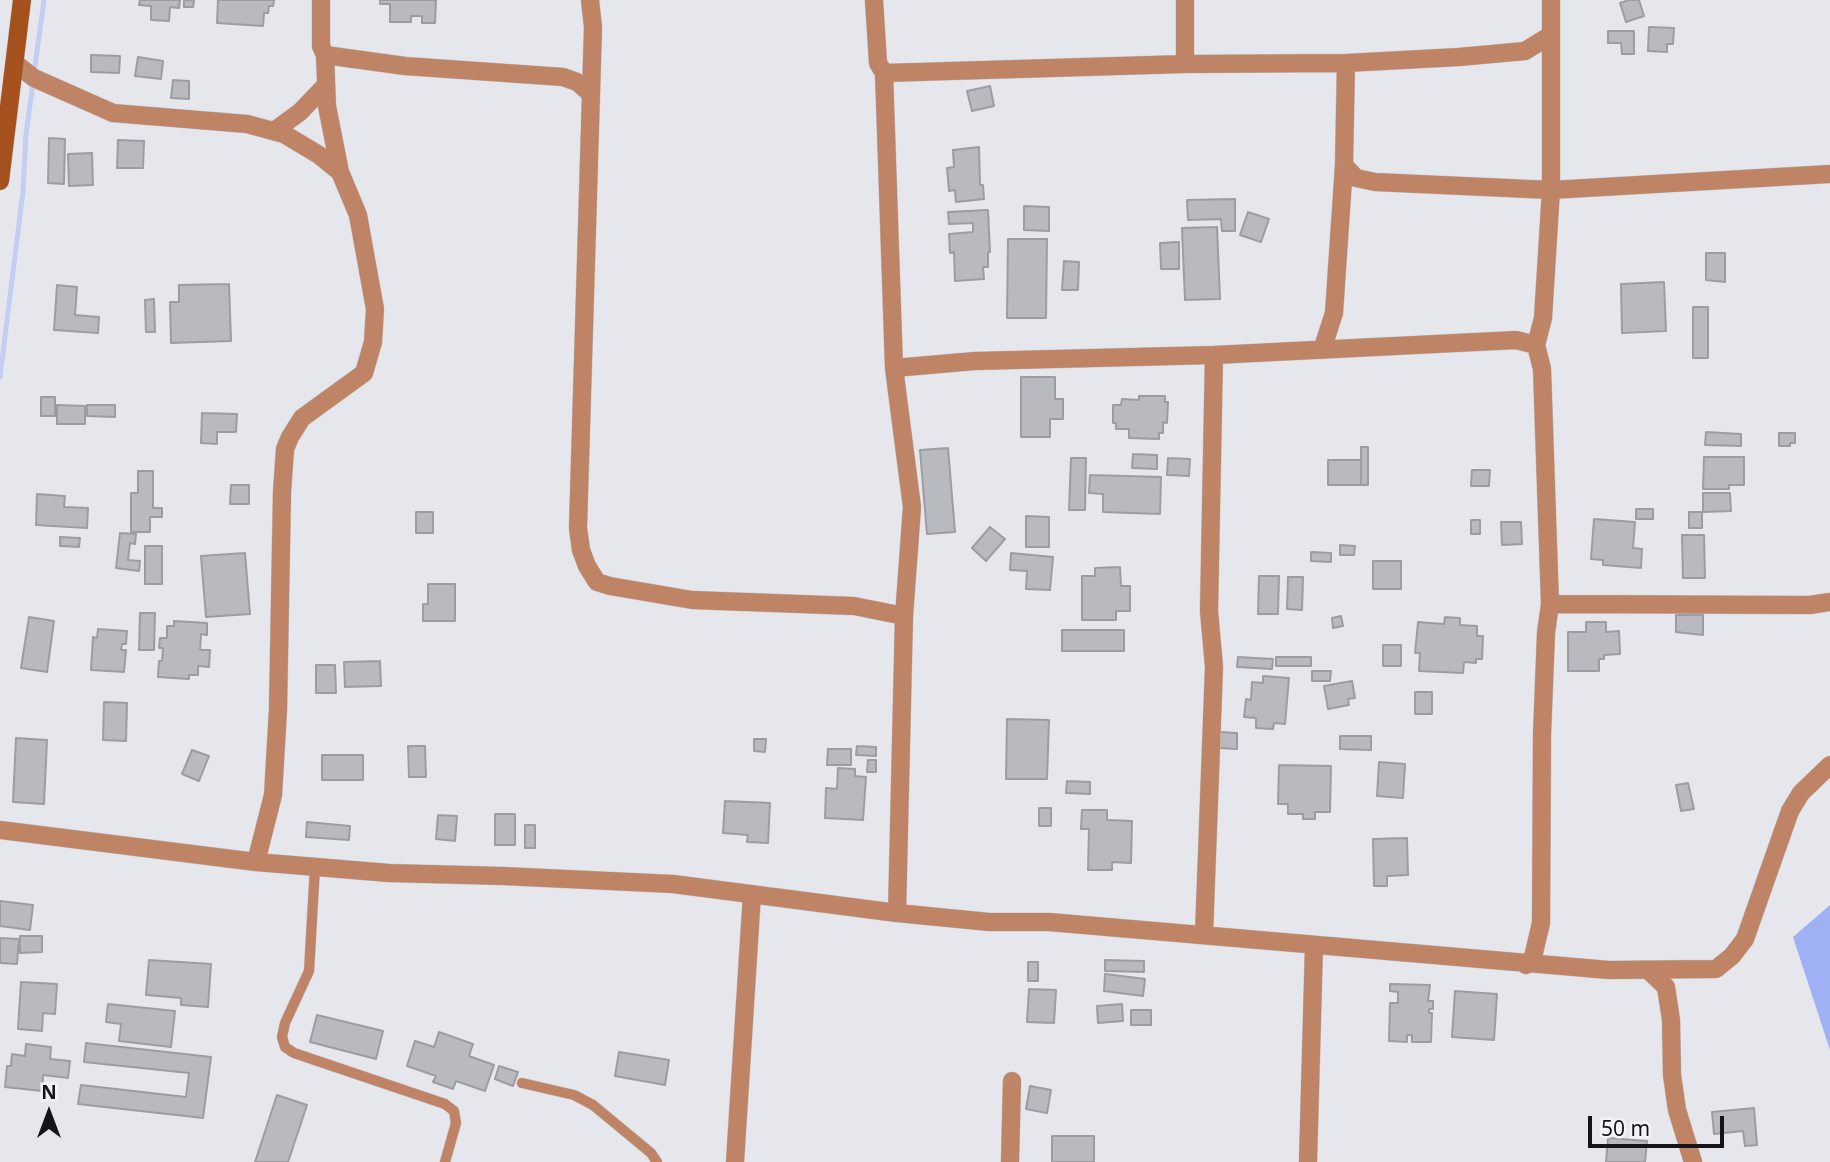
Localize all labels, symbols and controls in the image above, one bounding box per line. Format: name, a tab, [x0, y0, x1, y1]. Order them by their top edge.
north arrow	[14, 1078, 84, 1148]
text: N	[41, 1079, 57, 1105]
scale bar	[1592, 1102, 1728, 1146]
text: 50 m	[1601, 1114, 1650, 1142]

